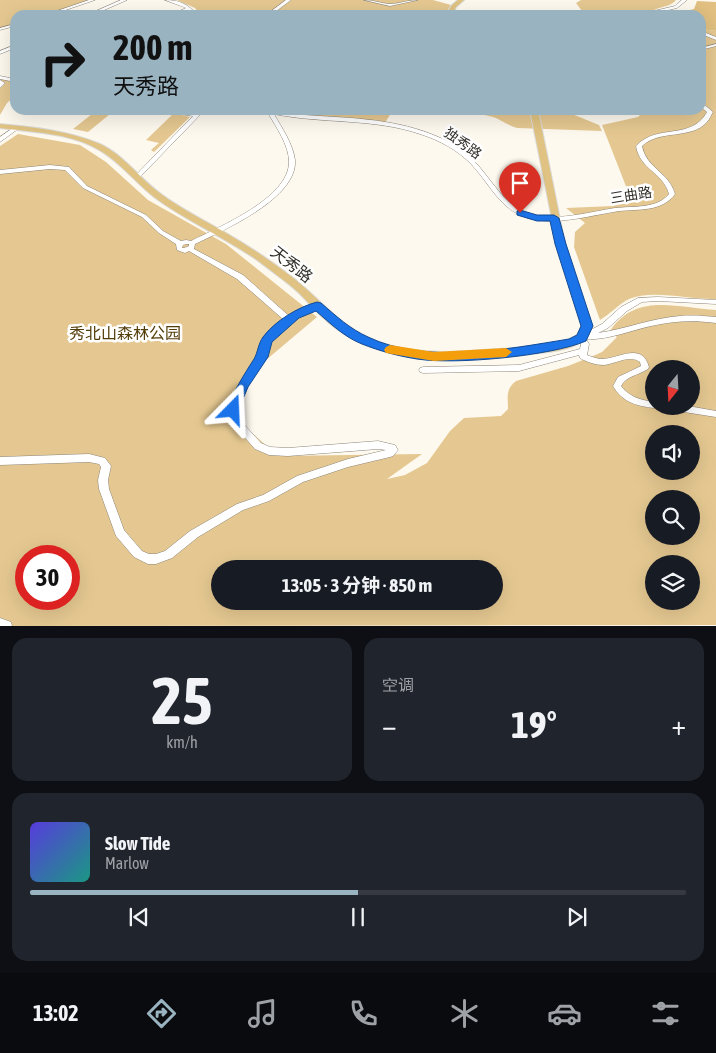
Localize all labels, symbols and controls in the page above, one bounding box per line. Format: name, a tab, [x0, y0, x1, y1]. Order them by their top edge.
text: 200 m	[113, 27, 192, 67]
icon: right	[30, 30, 95, 95]
text: 天秀路	[113, 73, 179, 99]
street label: 独秀路	[441, 124, 485, 162]
pin	[499, 162, 541, 213]
icon: arrive	[506, 169, 534, 197]
street label: 三曲路	[609, 184, 653, 206]
street label: 天秀路	[268, 242, 316, 286]
park label: 秀北山森林公园	[69, 324, 181, 342]
north arrow	[645, 360, 700, 415]
map controls	[645, 360, 700, 610]
position arrow	[206, 383, 258, 435]
button: sound	[645, 425, 700, 480]
button: search	[645, 490, 700, 545]
speed limit sign: 30	[15, 545, 80, 610]
button: layers	[645, 555, 700, 610]
text: 13:05 · 3 分钟 · 850 m	[282, 574, 432, 596]
text: 25	[151, 663, 213, 738]
text: 空调	[382, 676, 414, 694]
text: 19°	[511, 703, 557, 746]
text: −	[382, 709, 397, 741]
text: +	[671, 709, 686, 741]
text: km/h	[166, 733, 198, 751]
text: Slow Tide	[105, 832, 170, 854]
text: Marlow	[105, 854, 149, 872]
icon: previous	[125, 903, 153, 931]
icon: pause	[344, 903, 372, 931]
icon: next	[563, 903, 591, 931]
icon: directions	[144, 996, 179, 1031]
icon: music	[245, 996, 280, 1031]
icon: phone	[346, 996, 381, 1031]
icon: climate	[447, 996, 482, 1031]
icon: car	[547, 996, 582, 1031]
icon: filters	[648, 996, 683, 1031]
text: 13:02	[33, 1000, 79, 1026]

